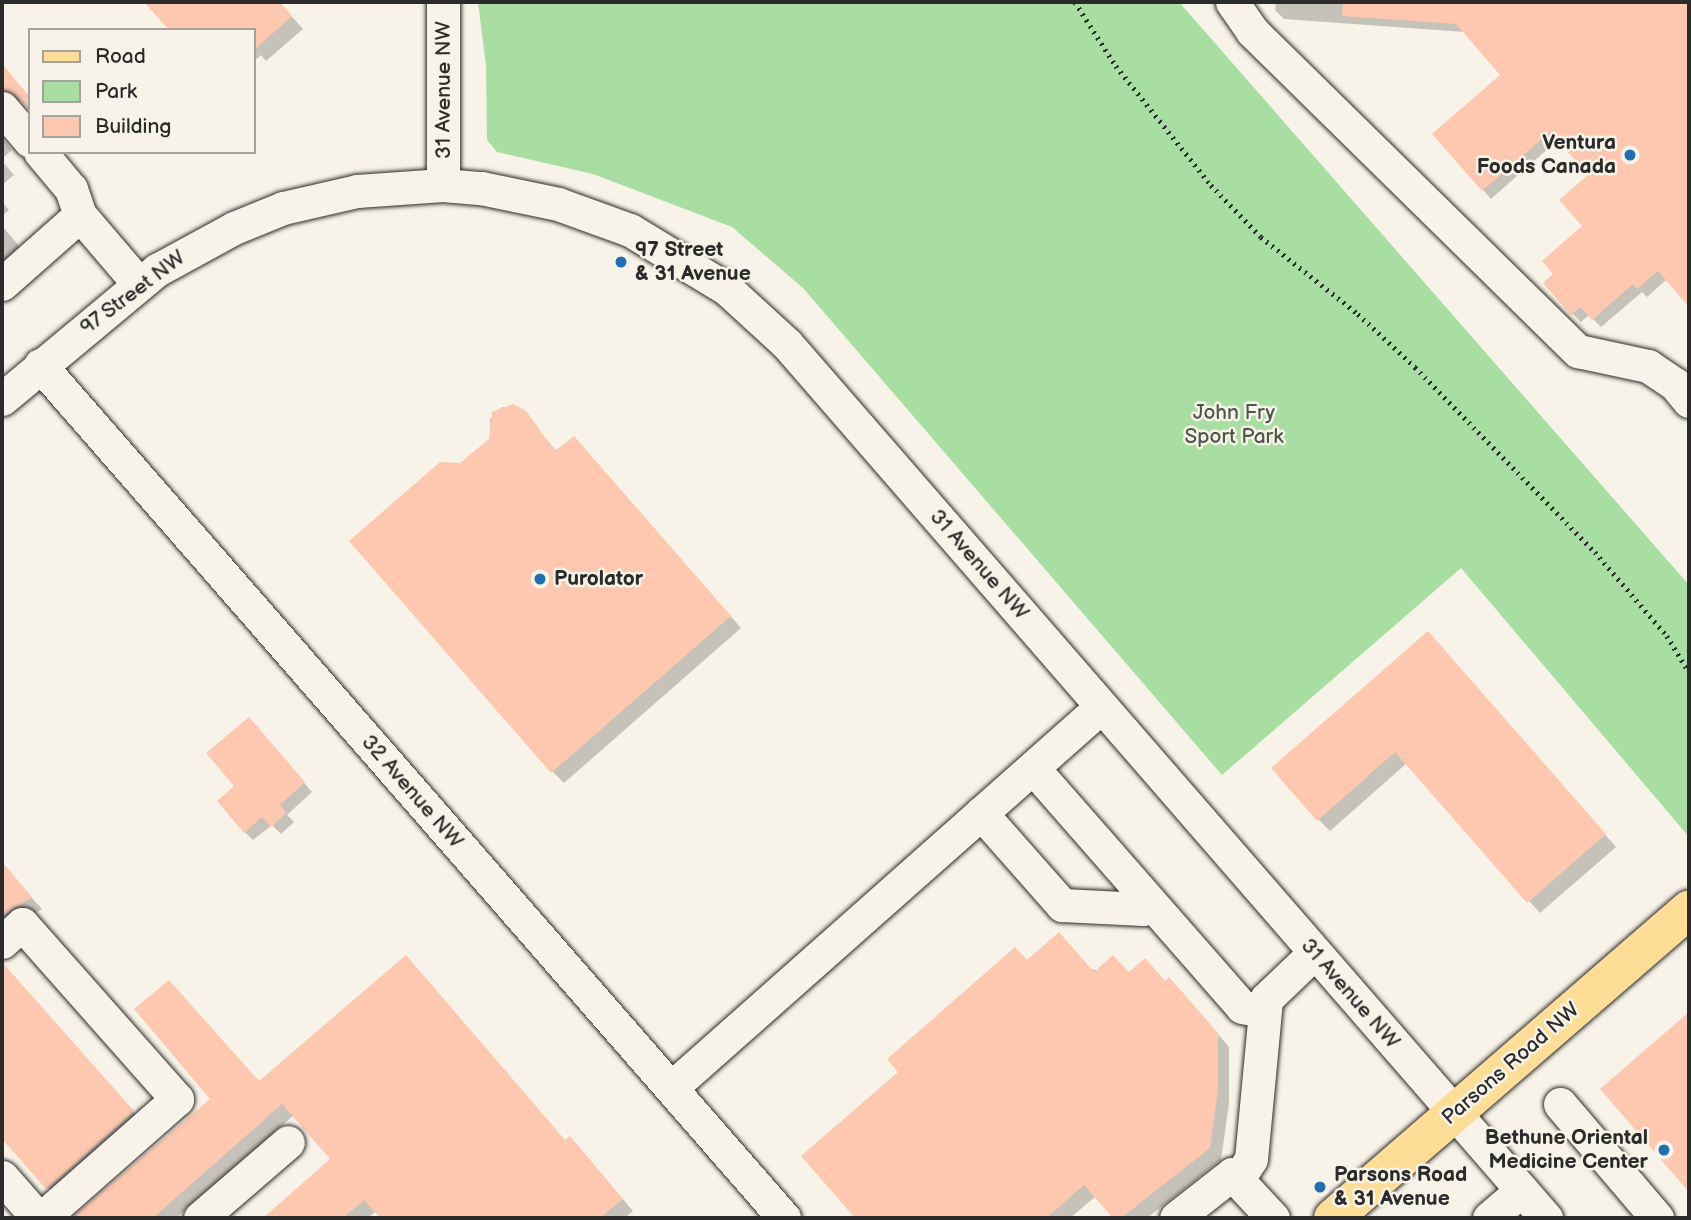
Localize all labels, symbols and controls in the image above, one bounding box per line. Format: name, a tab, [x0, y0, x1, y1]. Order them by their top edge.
street label: 31 Avenue NW	[431, 21, 457, 159]
legend	[28, 28, 256, 154]
text: Road	[95, 44, 146, 69]
text: Park	[95, 79, 137, 104]
text: Building	[95, 114, 171, 139]
place label: Ventura Foods Canada	[1477, 130, 1616, 180]
marker: Ventura Foods Canada	[1622, 147, 1638, 163]
place label: 97 Street & 31 Avenue	[635, 237, 751, 287]
street label: 97 Street NW	[75, 245, 191, 341]
marker: 97 Street & 31 Avenue	[613, 254, 629, 270]
park label: John Fry Sport Park	[1185, 400, 1283, 450]
street label: 31 Avenue NW	[924, 505, 1034, 625]
place label: Purolator	[554, 566, 643, 592]
marker: Purolator	[532, 571, 548, 587]
street label: 32 Avenue NW	[356, 730, 468, 854]
street label: 31 Avenue NW	[1295, 934, 1405, 1054]
street label: Parsons Road NW	[1437, 998, 1585, 1130]
place label: Bethune Oriental Medicine Center	[1485, 1125, 1648, 1175]
marker: Bethune Oriental Medicine Center	[1654, 1140, 1674, 1160]
place label: Parsons Road & 31 Avenue	[1334, 1162, 1467, 1212]
marker: Parsons Road & 31 Avenue	[1312, 1179, 1328, 1195]

